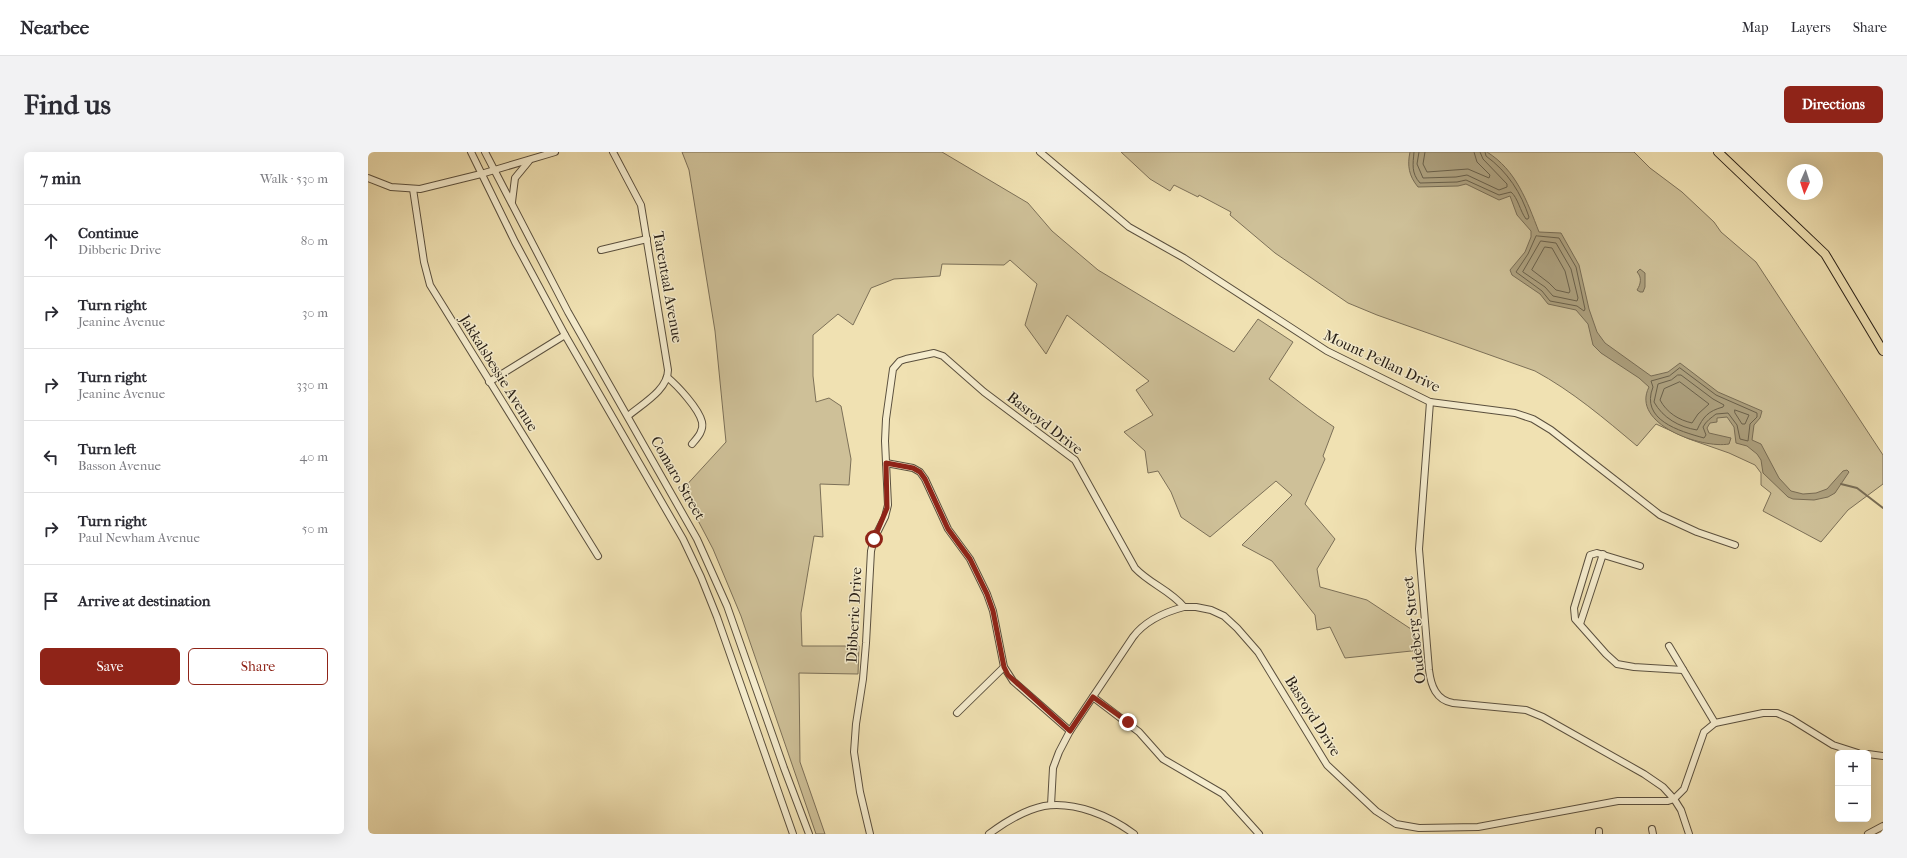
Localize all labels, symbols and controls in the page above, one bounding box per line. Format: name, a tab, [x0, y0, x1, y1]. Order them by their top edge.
text: Nearbee	[20, 17, 89, 39]
text: Map	[1742, 19, 1769, 36]
text: Layers	[1791, 19, 1831, 36]
text: Share	[1853, 19, 1887, 36]
button: Directions	[1784, 86, 1883, 123]
text: Find us	[24, 88, 111, 121]
north arrow	[1787, 164, 1823, 200]
text: 7 min	[40, 168, 81, 188]
text: Walk · 530 m	[260, 171, 328, 186]
text: Continue	[78, 224, 138, 242]
icon: ahead	[40, 230, 62, 252]
street label: Tarentaal Avenue	[649, 230, 687, 345]
text: 80 m	[301, 233, 328, 248]
text: Dibberic Drive	[78, 242, 161, 257]
text: Turn right	[78, 296, 147, 314]
icon: right	[40, 302, 62, 324]
text: 30 m	[302, 305, 328, 320]
street label: Jakkalsbessie Avenue	[455, 311, 542, 435]
text: Jeanine Avenue	[78, 314, 165, 329]
street label: Mount Pellan Drive	[1321, 326, 1444, 396]
text: Turn right	[78, 368, 147, 386]
icon: right	[40, 374, 62, 396]
text: 330 m	[297, 377, 328, 392]
text: Jeanine Avenue	[78, 386, 165, 401]
street label: Basroyd Drive	[1004, 388, 1087, 459]
street label: Comaro Street	[647, 433, 710, 524]
text: Turn left	[78, 440, 136, 458]
icon: left	[40, 446, 62, 468]
text: 40 m	[300, 449, 328, 464]
text: Basson Avenue	[78, 458, 161, 473]
text: Turn right	[78, 512, 147, 530]
icon: right	[40, 518, 62, 540]
text: 50 m	[302, 521, 328, 536]
text: Paul Newham Avenue	[78, 530, 200, 545]
route start	[865, 530, 883, 548]
street label: Dibberic Drive	[842, 566, 866, 663]
street label: Oudeberg Street	[1398, 575, 1430, 685]
icon: arrive	[40, 590, 62, 612]
text: Arrive at destination	[78, 592, 210, 610]
button: Save	[40, 648, 180, 685]
button: Share	[188, 648, 328, 685]
street label: Basroyd Drive	[1281, 673, 1345, 760]
route end	[1119, 713, 1137, 731]
map controls	[1835, 750, 1871, 822]
button: +	[1835, 750, 1871, 786]
button: −	[1835, 786, 1871, 822]

